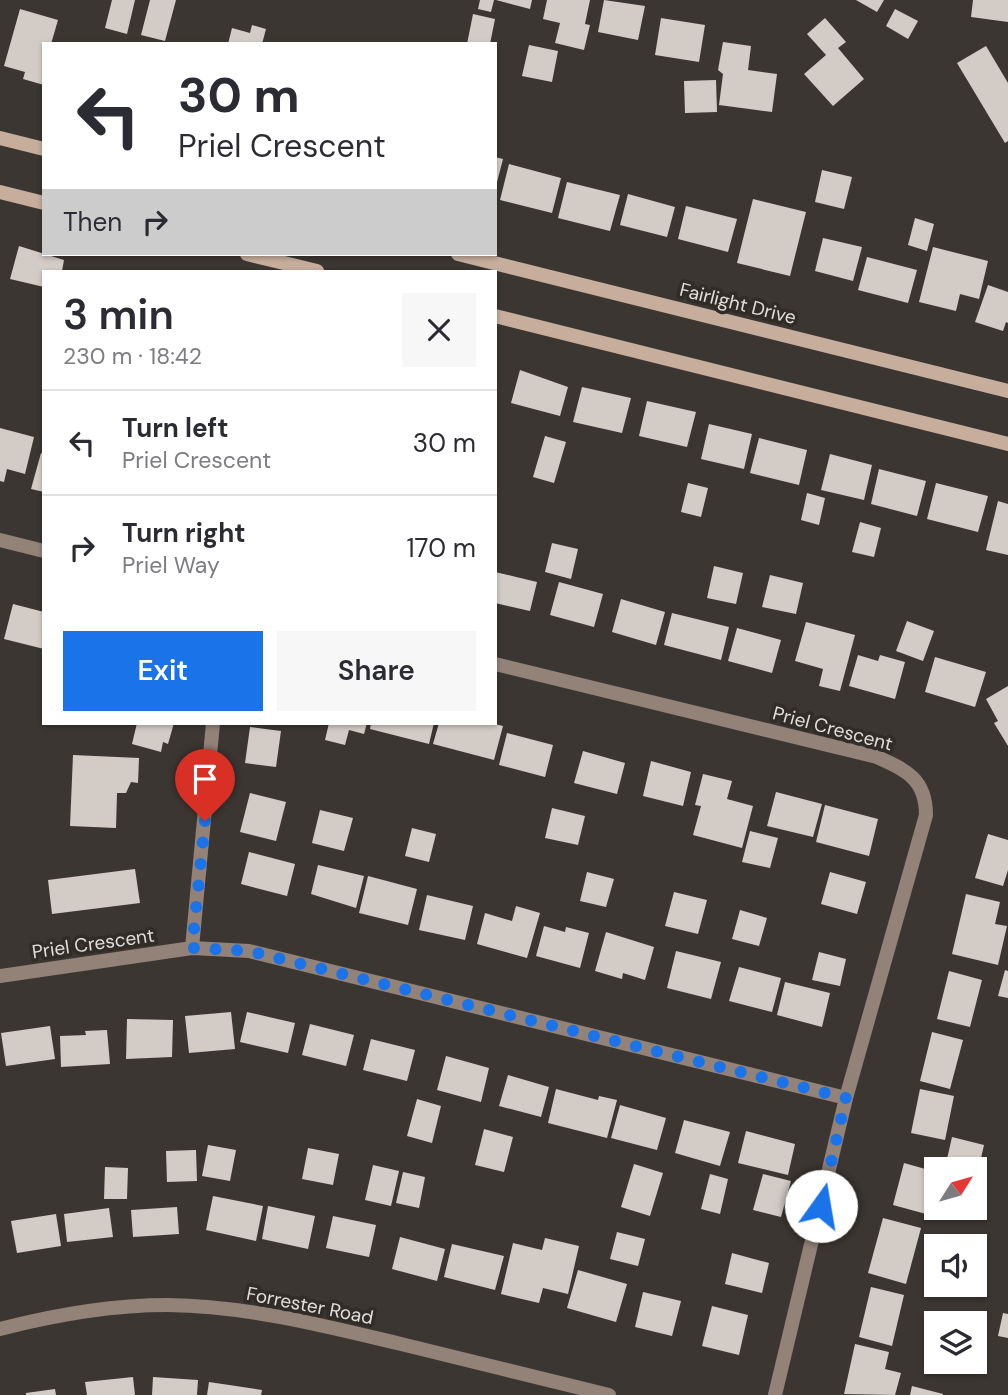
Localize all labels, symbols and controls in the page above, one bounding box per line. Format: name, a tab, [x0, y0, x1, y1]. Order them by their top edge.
text: 30 m	[178, 63, 300, 127]
icon: left	[63, 70, 154, 161]
text: Priel Crescent	[178, 125, 386, 167]
icon: right	[136, 203, 174, 241]
text: Then	[63, 205, 122, 239]
street label: Fairlight Drive	[677, 277, 799, 330]
text: 3 min	[63, 287, 174, 342]
button: close	[402, 293, 476, 367]
text: 230 m · 18:42	[63, 341, 202, 371]
text: Turn left	[122, 411, 229, 445]
icon: left	[63, 424, 101, 462]
text: 30 m	[413, 426, 476, 460]
text: Priel Crescent	[122, 445, 271, 475]
text: Turn right	[122, 516, 246, 550]
icon: right	[63, 529, 101, 567]
text: 170 m	[407, 531, 476, 565]
text: Priel Way	[122, 550, 220, 580]
button: Exit	[63, 631, 263, 711]
button: Share	[277, 631, 476, 711]
street label: Priel Crescent	[770, 700, 896, 757]
pin	[175, 749, 235, 821]
icon: arrive	[186, 760, 224, 798]
street label: Priel Crescent	[30, 923, 156, 964]
north arrow	[924, 1157, 987, 1220]
map controls	[924, 1157, 987, 1374]
position arrow	[784, 1169, 858, 1243]
button: sound	[924, 1234, 987, 1297]
street label: Forrester Road	[244, 1281, 376, 1330]
button: layers	[924, 1311, 987, 1374]

